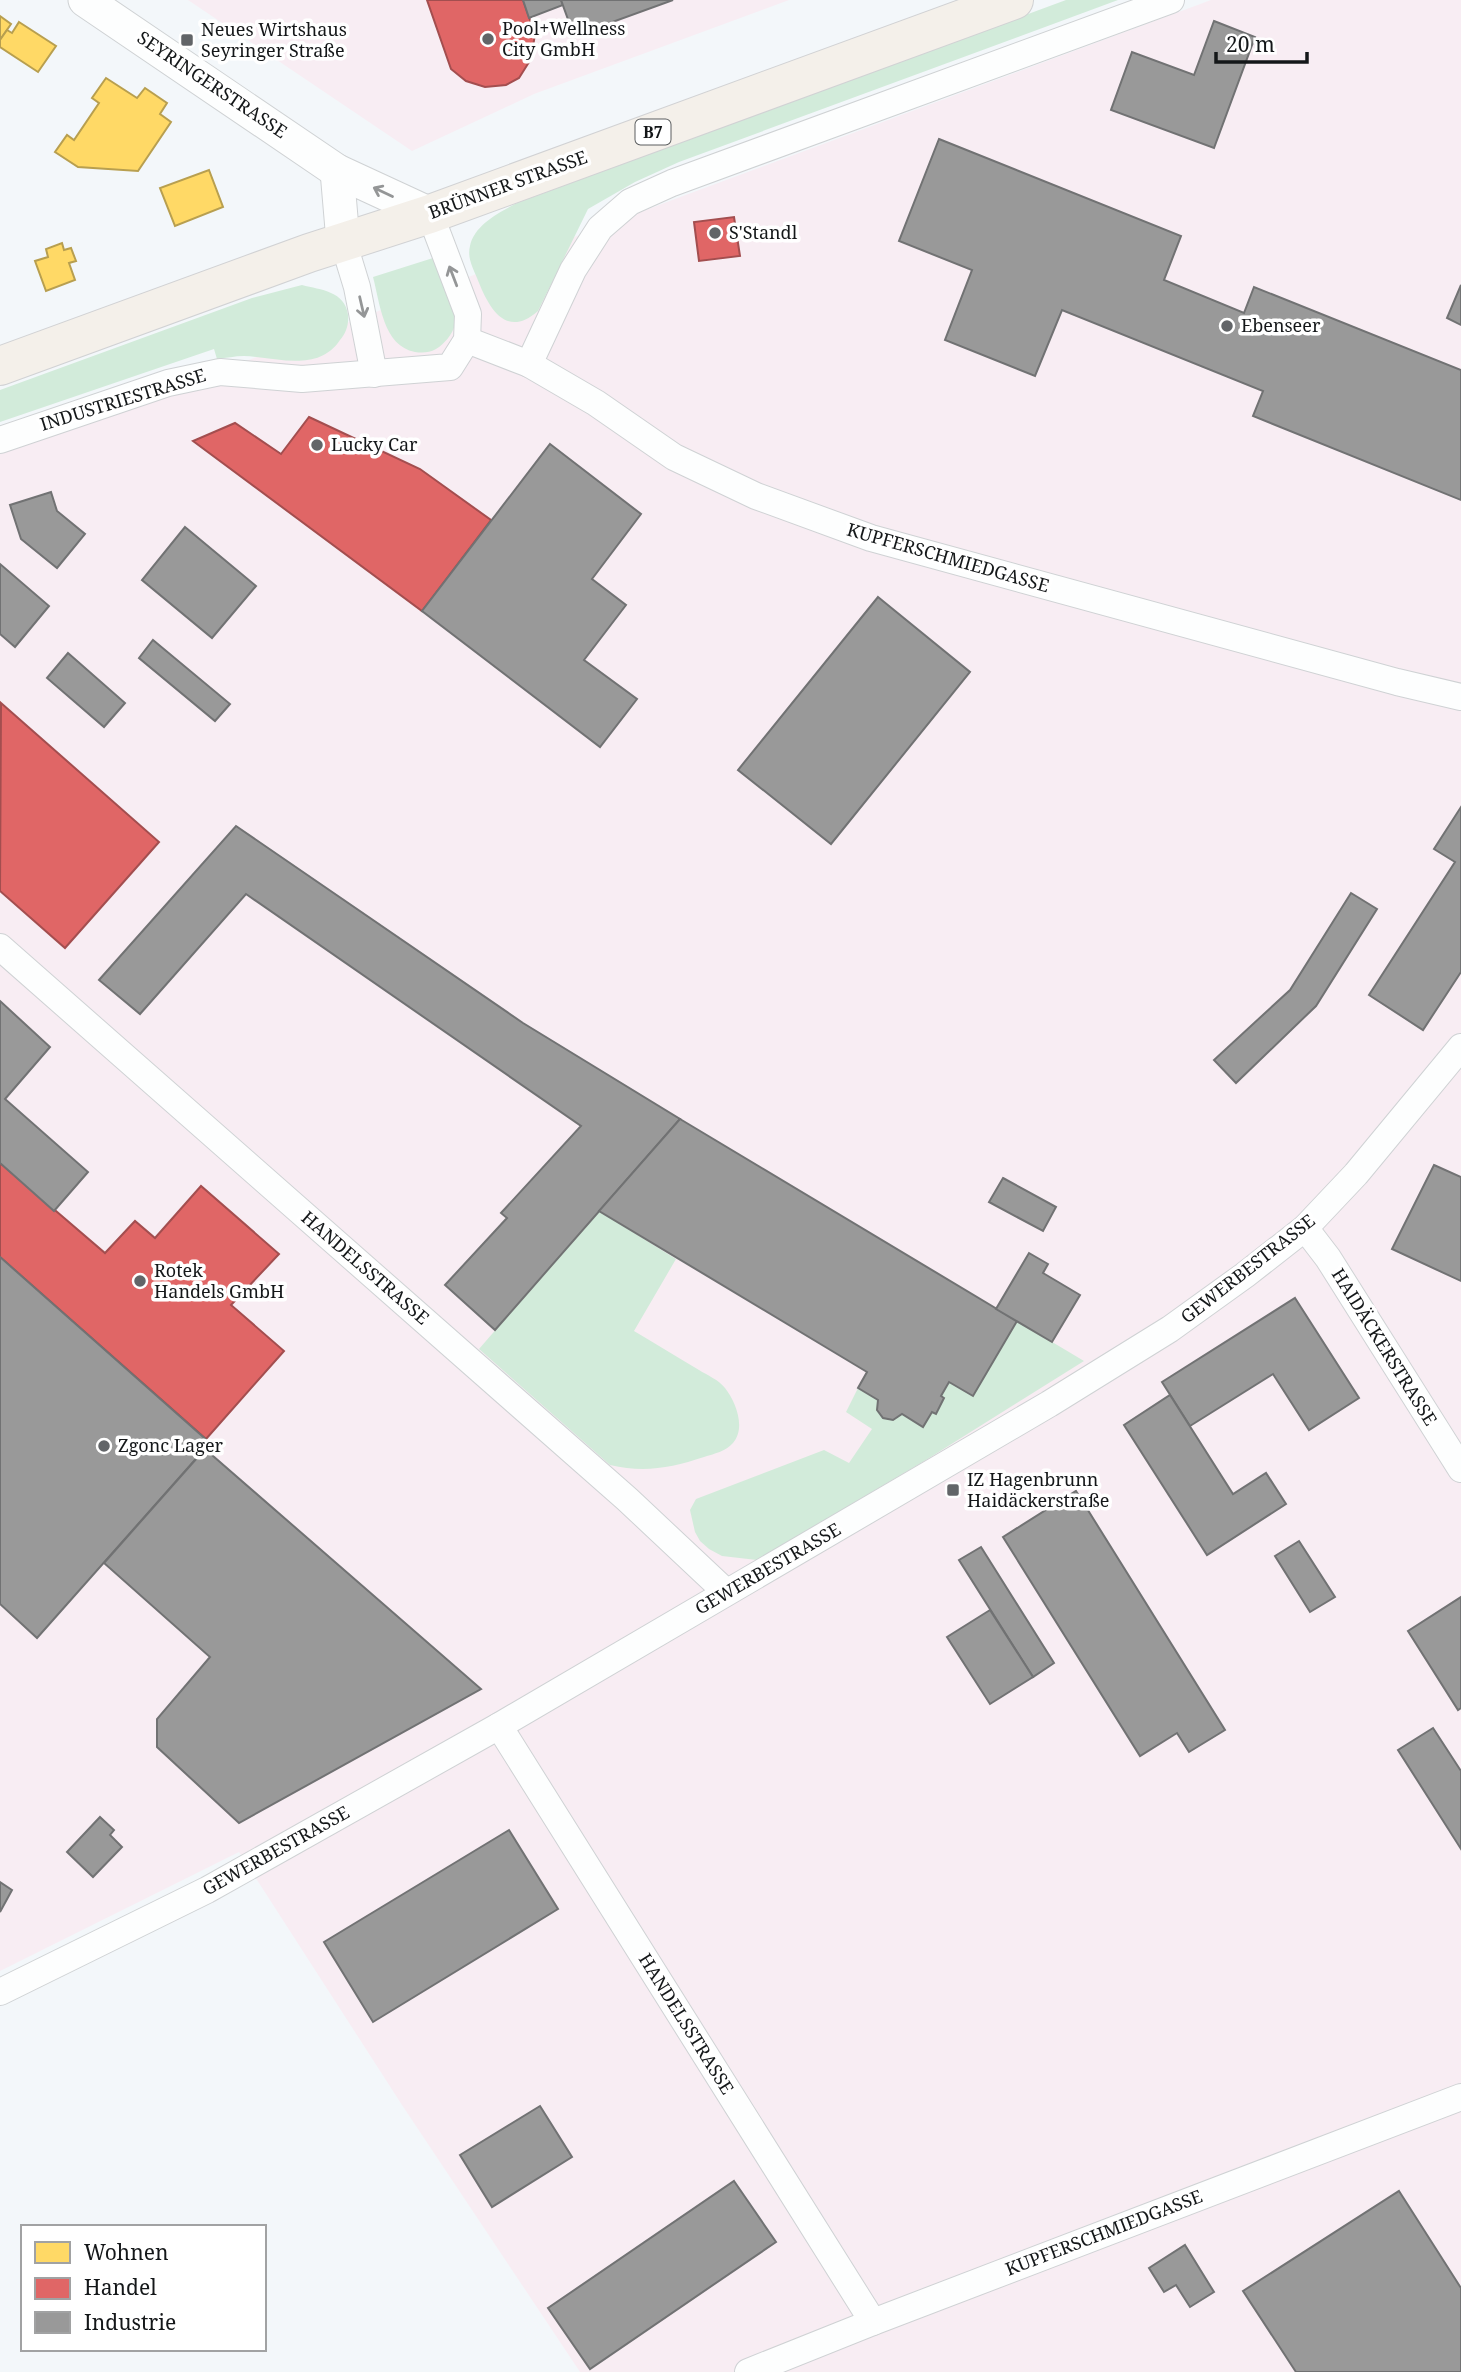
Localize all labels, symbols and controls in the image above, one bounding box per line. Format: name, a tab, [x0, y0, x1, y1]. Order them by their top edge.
place label: Pool+Wellness City GmbH	[502, 16, 625, 61]
place label: Neues Wirtshaus Seyringer Straße	[201, 17, 347, 62]
scale bar	[1216, 21, 1307, 65]
street label: SEYRINGERSTRASSE	[133, 25, 292, 143]
text: 20 m	[1226, 30, 1275, 58]
marker: Pool+Wellness City GmbH	[480, 31, 496, 47]
marker: Neues Wirtshaus Seyringer Straße	[179, 32, 195, 48]
road number: B7	[636, 120, 670, 144]
street label: BRÜNNER STRASSE	[425, 144, 590, 224]
one-way arrow	[373, 185, 394, 198]
place label: S'Standl	[729, 220, 798, 244]
marker: S'Standl	[707, 225, 723, 241]
one-way arrow	[446, 266, 459, 288]
one-way arrow	[356, 295, 369, 318]
place label: Ebenseer	[1241, 313, 1321, 337]
marker: Ebenseer	[1219, 318, 1235, 334]
street label: INDUSTRIESTRASSE	[37, 362, 209, 436]
place label: Lucky Car	[331, 432, 418, 456]
marker: Lucky Car	[309, 437, 325, 453]
street label: KUPFERSCHMIEDGASSE	[844, 517, 1052, 597]
street label: HANDELSSTRASSE	[297, 1205, 435, 1329]
street label: GEWERBESTRASSE	[1175, 1208, 1320, 1328]
place label: Rotek Handels GmbH	[154, 1258, 284, 1303]
street label: HAIDÄCKERSTRASSE	[1327, 1263, 1443, 1430]
marker: Rotek Handels GmbH	[132, 1273, 148, 1289]
place label: Zgonc Lager	[118, 1433, 224, 1457]
marker: Zgonc Lager	[96, 1438, 112, 1454]
place label: IZ Hagenbrunn Haidäckerstraße	[967, 1467, 1109, 1512]
marker: IZ Hagenbrunn Haidäckerstraße	[945, 1482, 961, 1498]
street label: GEWERBESTRASSE	[690, 1517, 845, 1620]
street label: GEWERBESTRASSE	[198, 1800, 353, 1900]
street label: HANDELSSTRASSE	[634, 1949, 740, 2098]
street label: KUPFERSCHMIEDGASSE	[1002, 2183, 1206, 2281]
legend	[21, 2225, 266, 2351]
text: Wohnen	[84, 2238, 169, 2266]
text: Handel	[84, 2273, 157, 2301]
text: Industrie	[84, 2308, 176, 2336]

